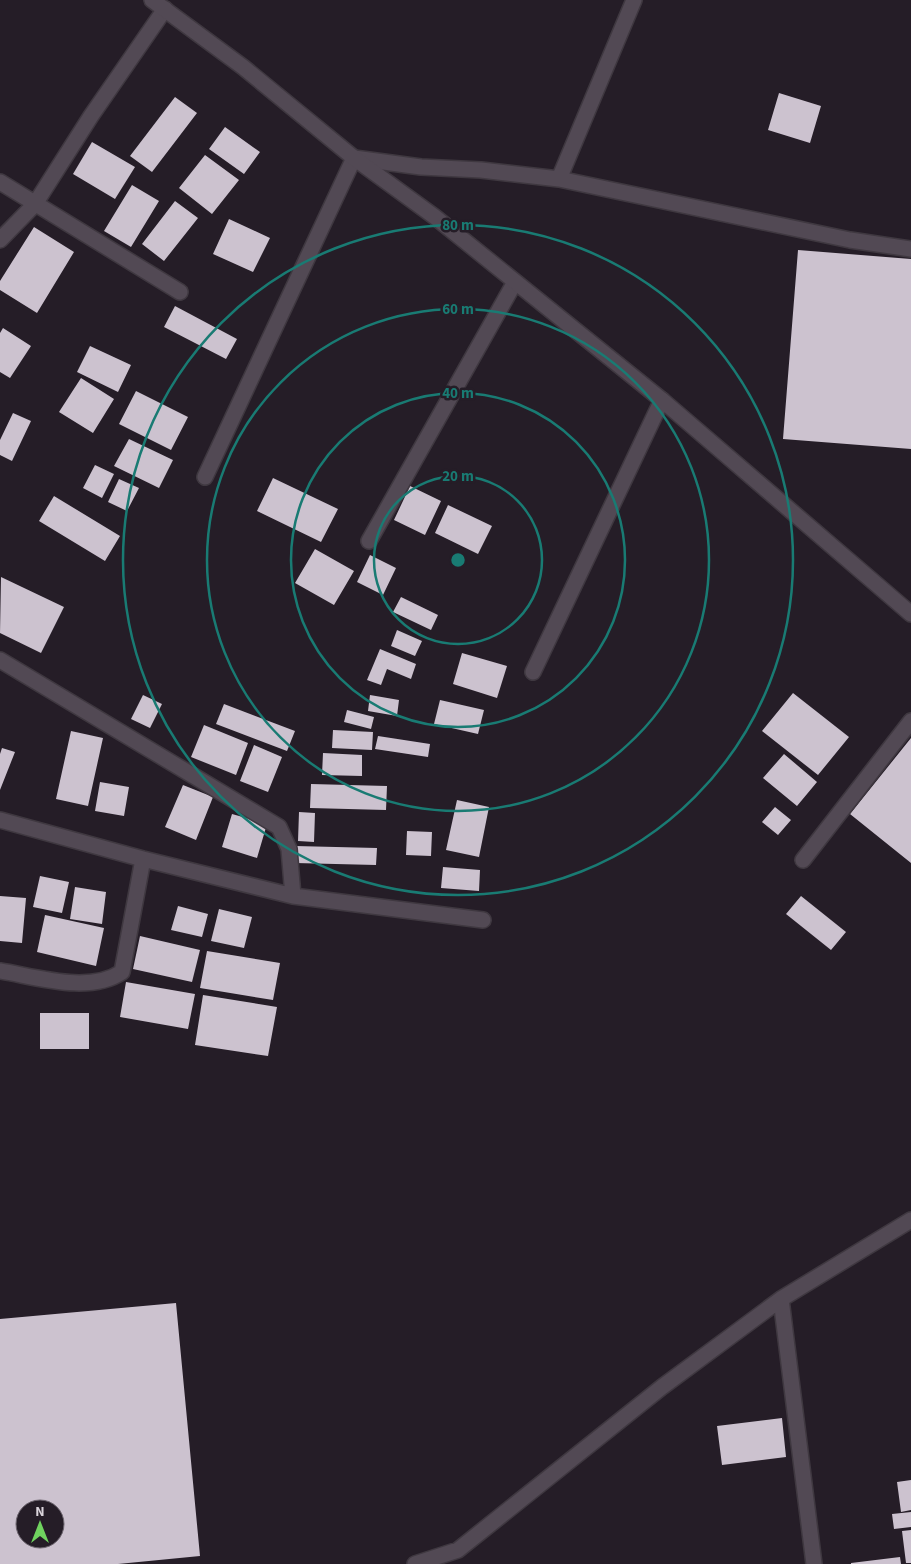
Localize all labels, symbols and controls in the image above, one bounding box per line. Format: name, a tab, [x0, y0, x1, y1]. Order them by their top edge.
text: 80 m	[442, 215, 474, 236]
text: 60 m	[442, 299, 474, 320]
text: 40 m	[442, 383, 474, 404]
text: 20 m	[442, 466, 474, 487]
centre of rings	[449, 551, 467, 569]
north arrow	[15, 1499, 65, 1549]
text: N	[35, 1502, 45, 1522]

